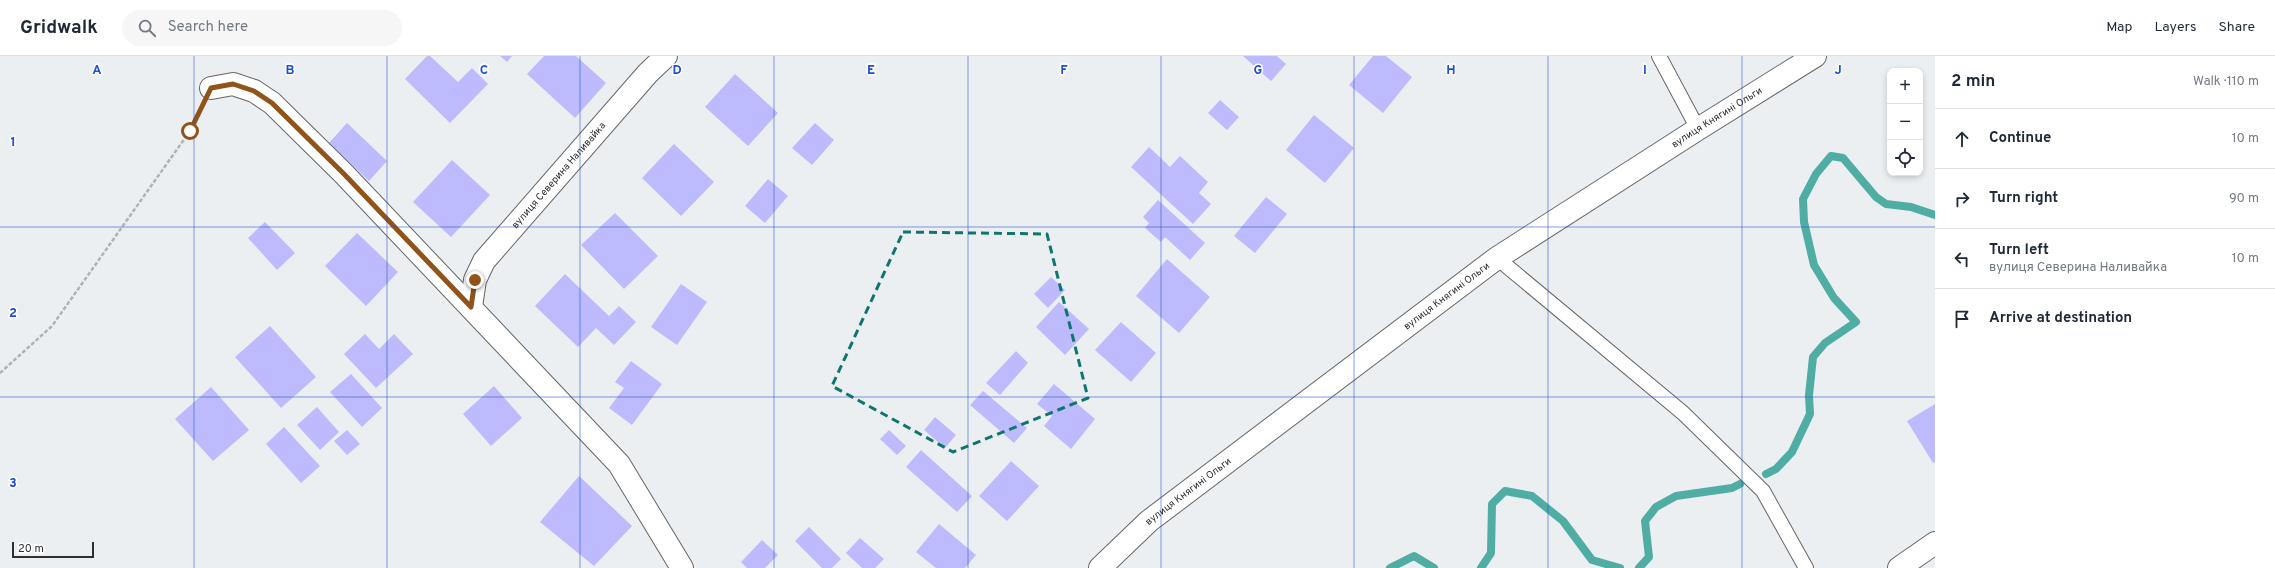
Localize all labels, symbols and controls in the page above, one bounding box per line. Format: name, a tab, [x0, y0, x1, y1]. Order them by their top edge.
search box	[122, 10, 402, 46]
text: Gridwalk	[20, 16, 98, 40]
icon: search	[136, 17, 158, 39]
text: Search here	[168, 18, 248, 37]
text: Map	[2106, 19, 2132, 36]
text: Layers	[2154, 19, 2196, 36]
text: Share	[2218, 19, 2255, 36]
text: A	[92, 63, 102, 79]
text: B	[286, 63, 295, 79]
text: C	[480, 63, 488, 79]
text: D	[672, 63, 682, 79]
text: E	[867, 63, 875, 79]
text: F	[1060, 63, 1068, 79]
text: G	[1254, 63, 1263, 79]
text: H	[1446, 63, 1456, 79]
text: I	[1643, 63, 1647, 79]
text: J	[1834, 63, 1842, 79]
map controls	[1887, 68, 1923, 176]
button: +	[1887, 68, 1923, 104]
text: 2 min	[1951, 71, 1995, 93]
text: Walk · 110 m	[2193, 74, 2259, 90]
street label: вулиця Княгині Ольги	[1669, 84, 1765, 151]
button: −	[1887, 104, 1923, 140]
street label: вулиця Северина Наливайка	[509, 119, 609, 231]
route start	[181, 122, 199, 140]
icon: ahead	[1951, 128, 1973, 150]
text: Continue	[1989, 129, 2051, 148]
text: 10 m	[2232, 131, 2259, 147]
text: 1	[10, 135, 16, 151]
button: locate	[1887, 140, 1923, 176]
icon: right	[1951, 188, 1973, 210]
text: Turn right	[1989, 189, 2058, 208]
text: 90 m	[2229, 191, 2259, 207]
text: Turn left	[1989, 241, 2049, 260]
icon: left	[1951, 248, 1973, 270]
text: 10 m	[2232, 251, 2259, 267]
street label: вулиця Княгині Ольги	[1401, 259, 1492, 333]
text: вулиця Северина Наливайка	[1989, 260, 2167, 276]
route end	[466, 271, 484, 289]
text: 2	[9, 306, 17, 322]
icon: arrive	[1951, 308, 1973, 330]
text: Arrive at destination	[1989, 309, 2132, 328]
street label: вулиця Княгині Ольги	[1142, 455, 1234, 528]
text: 3	[9, 476, 17, 492]
scale bar	[12, 540, 94, 559]
text: 20 m	[18, 542, 44, 556]

